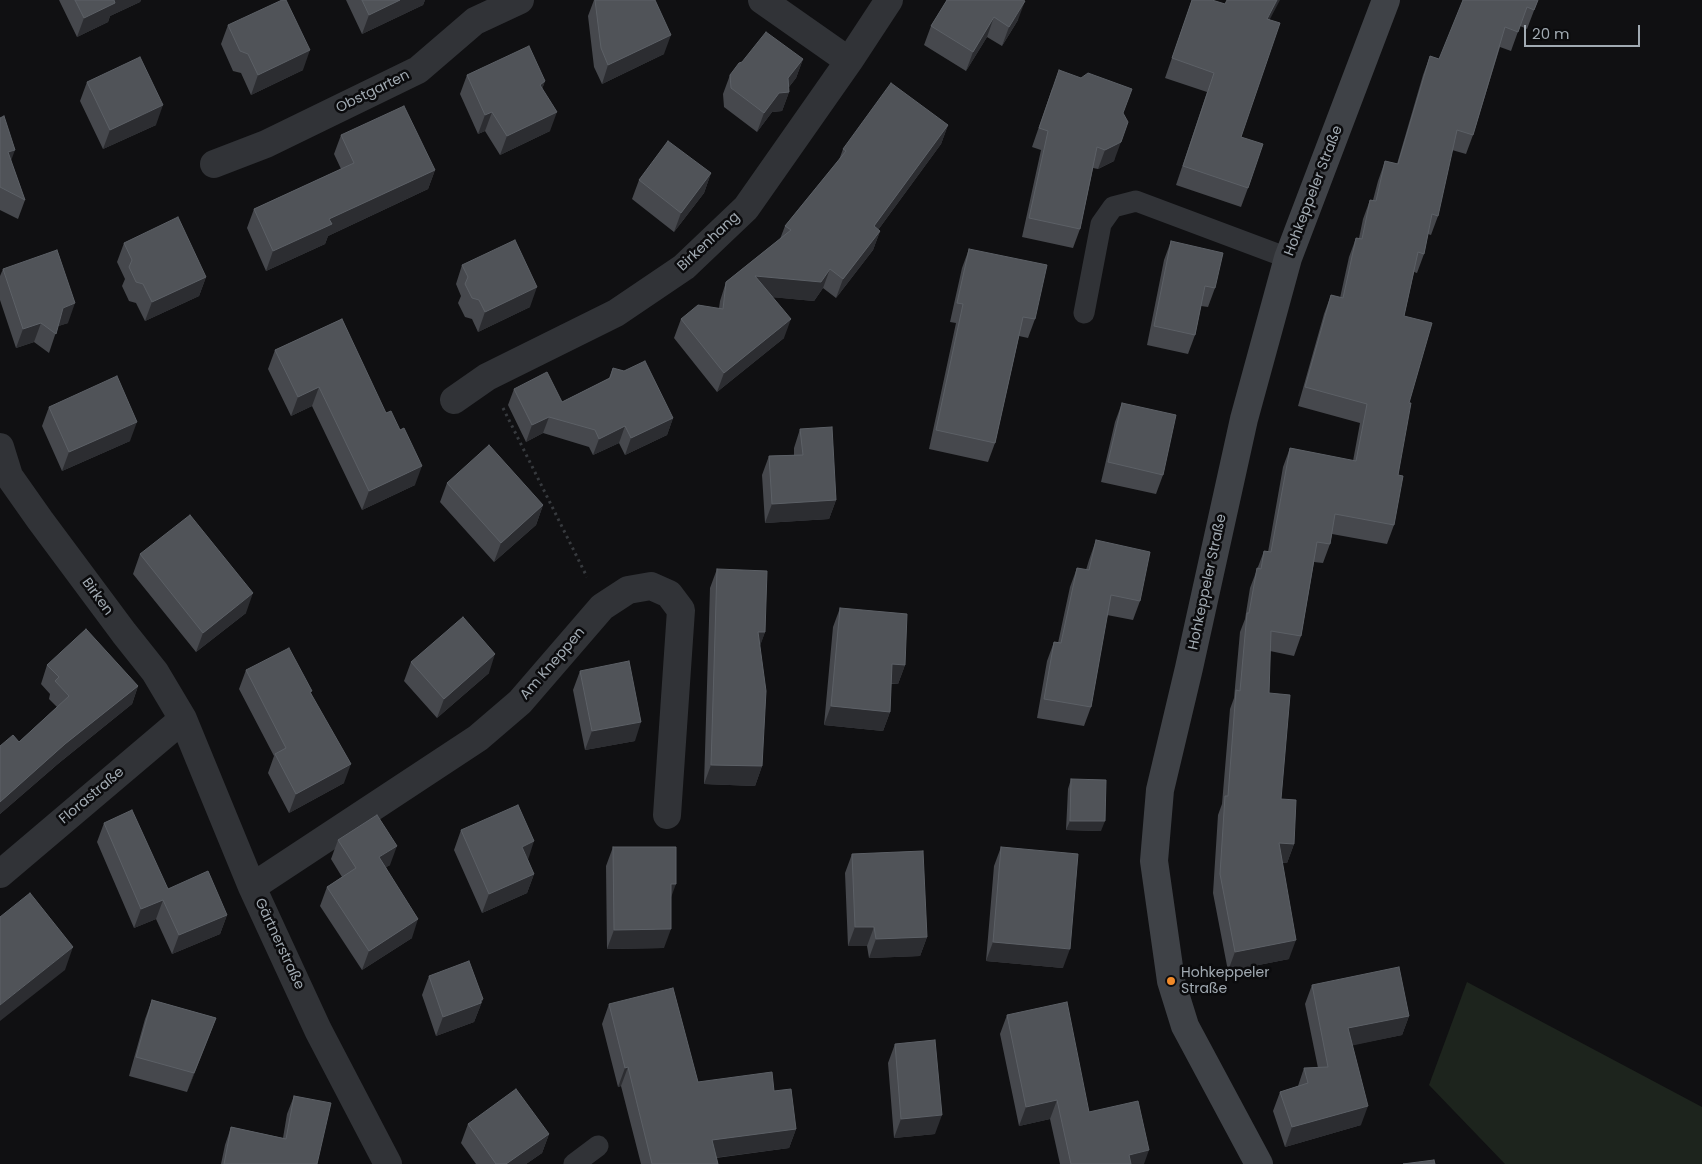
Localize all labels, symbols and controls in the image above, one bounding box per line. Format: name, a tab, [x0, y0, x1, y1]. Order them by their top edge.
scale bar	[1527, 15, 1643, 47]
text: 20 m	[1532, 23, 1570, 44]
street label: Obstgarten	[333, 67, 413, 117]
street label: Hohkeppeler Straße	[1281, 123, 1347, 259]
street label: Birkenhang	[674, 209, 744, 275]
street label: Hohkeppeler Straße	[1185, 513, 1231, 651]
street label: Birken	[78, 575, 116, 619]
street label: Am Kneppen	[517, 624, 589, 704]
street label: Florastraße	[56, 764, 128, 828]
street label: Gärtnerstraße	[251, 896, 307, 992]
place label: Hohkeppeler Straße	[1181, 965, 1269, 998]
marker: Hohkeppeler Straße	[1165, 975, 1177, 987]

